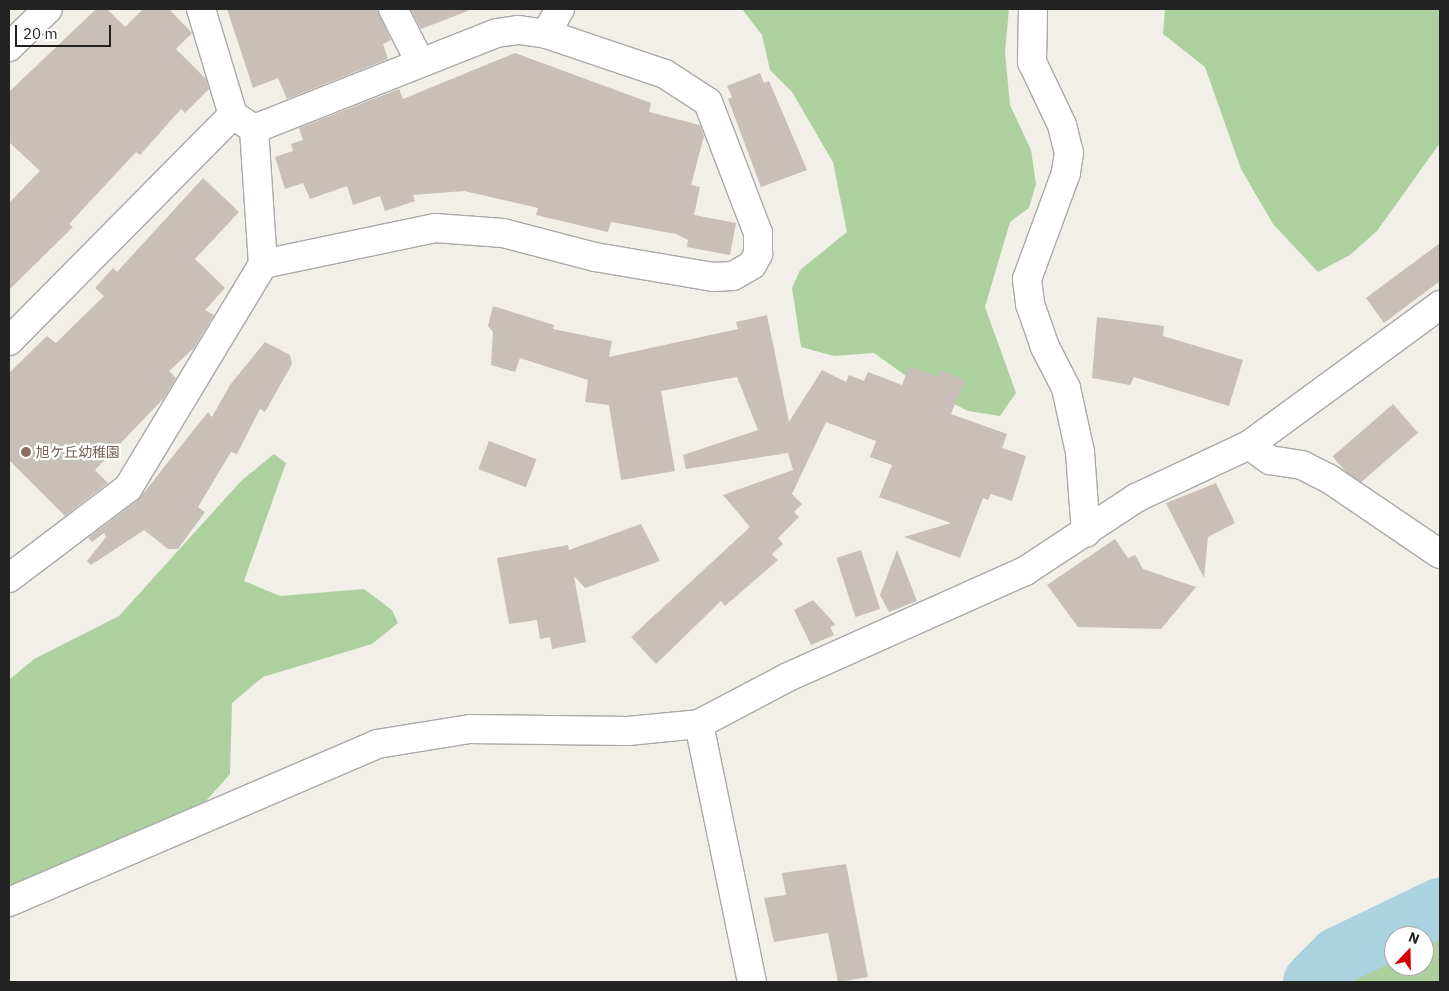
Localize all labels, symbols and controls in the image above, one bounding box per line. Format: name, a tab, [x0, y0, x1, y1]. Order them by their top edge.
scale bar	[18, 15, 114, 47]
text: 20 m	[23, 24, 58, 43]
place label: 旭ケ丘幼稚園	[36, 444, 120, 460]
marker: 旭ケ丘幼稚園	[20, 446, 32, 458]
north arrow	[1384, 926, 1434, 976]
text: N	[1406, 928, 1422, 948]

